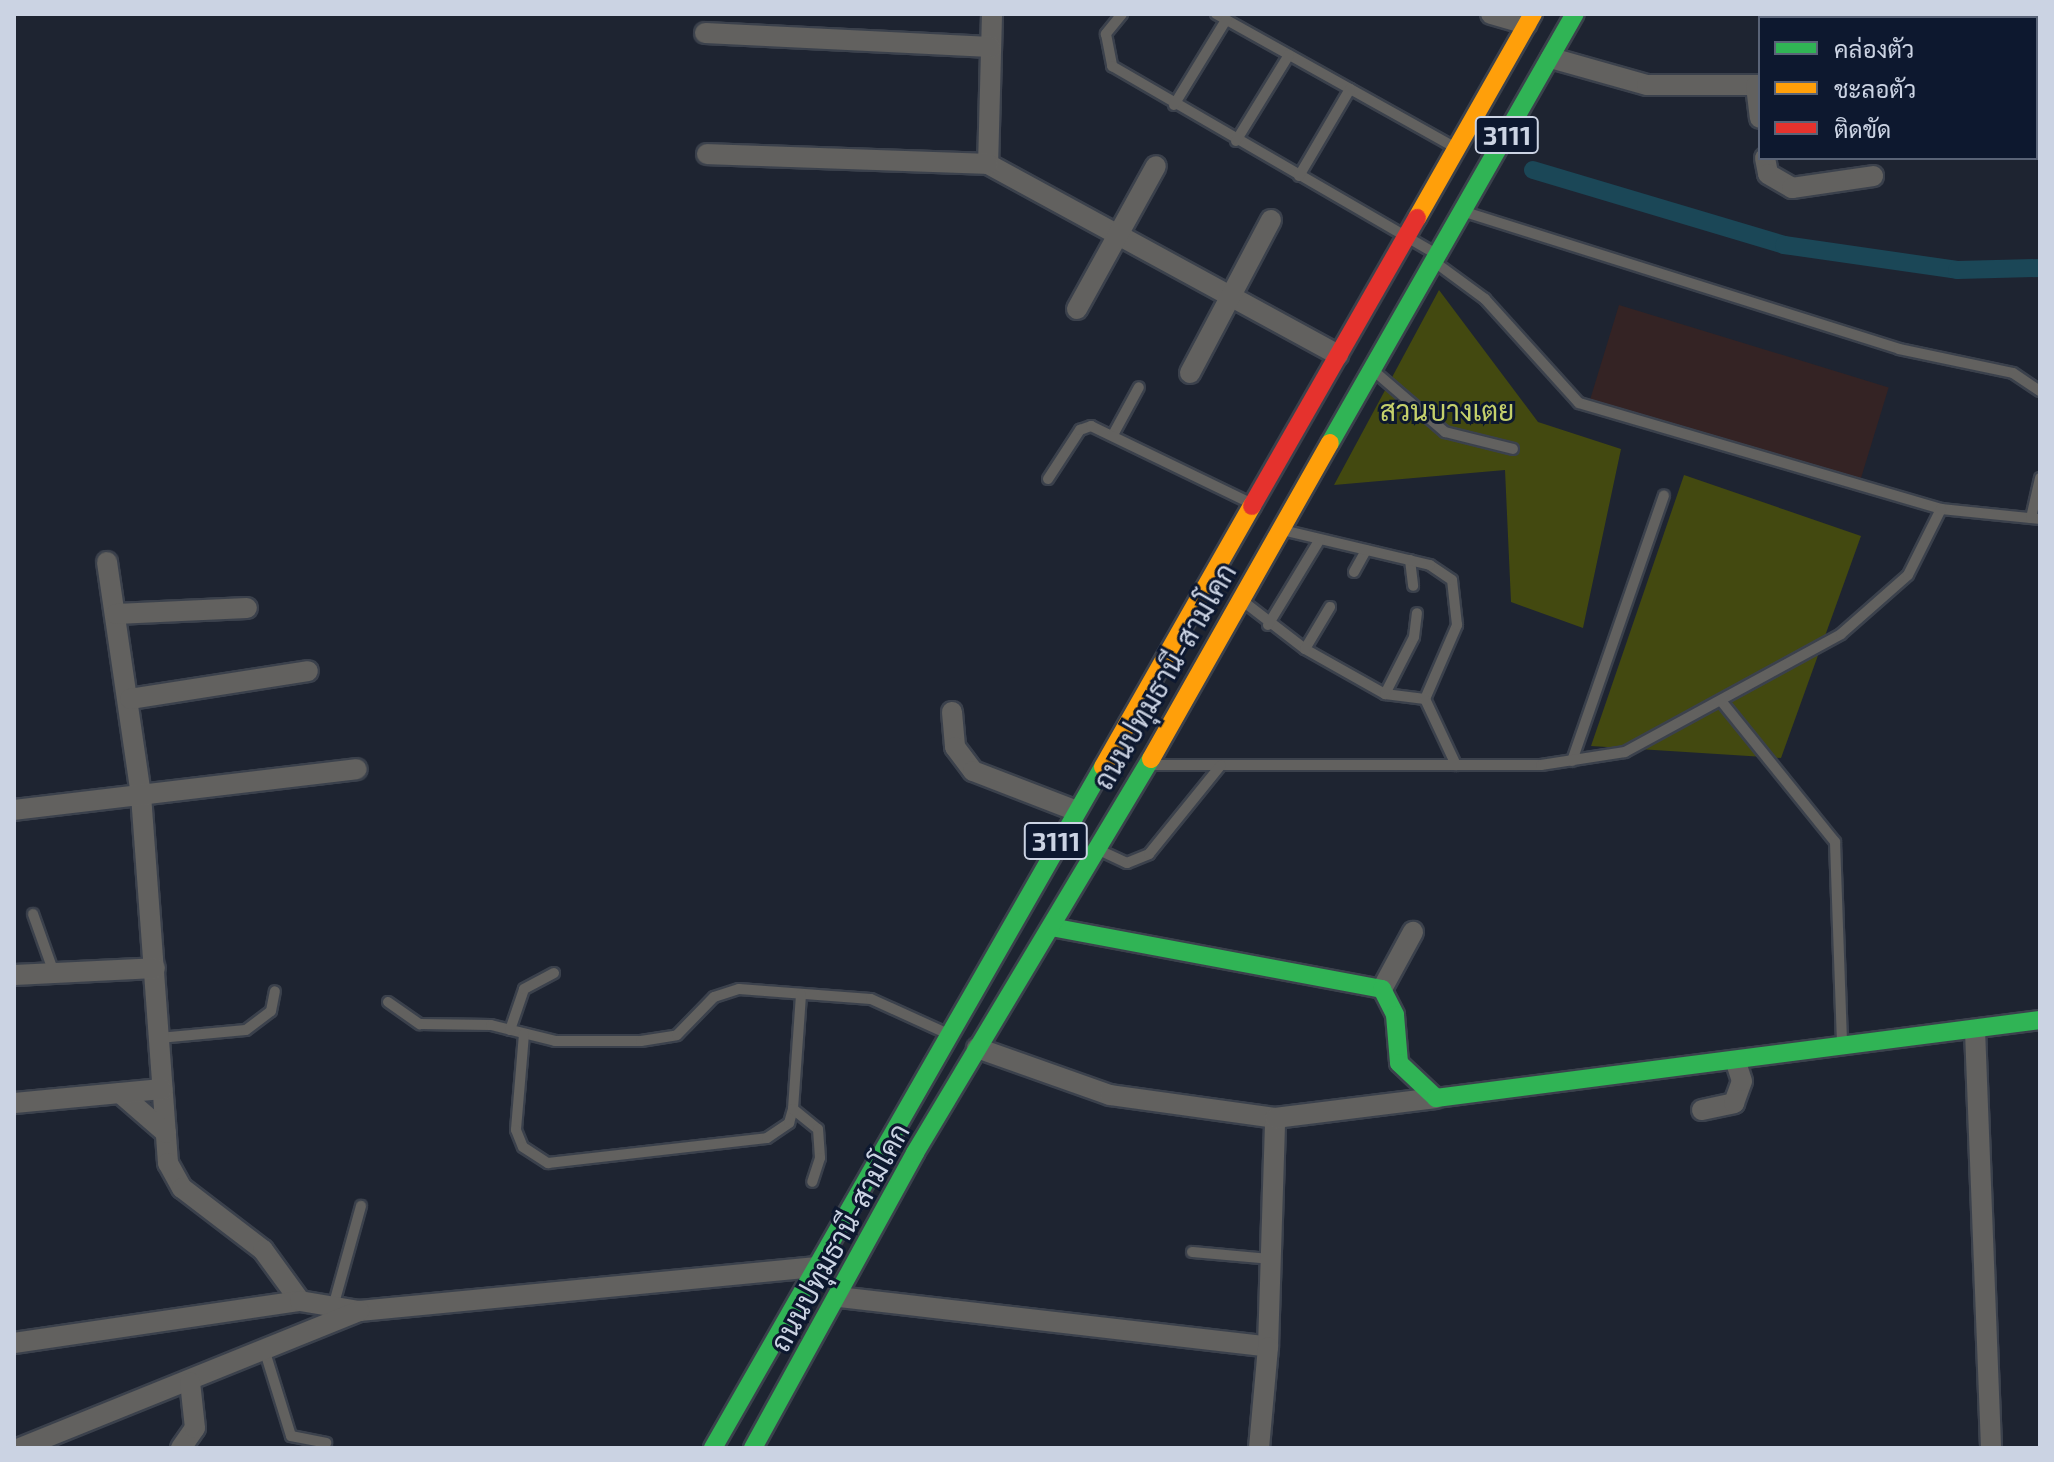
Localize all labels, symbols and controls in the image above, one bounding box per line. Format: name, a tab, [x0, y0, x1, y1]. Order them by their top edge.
legend	[1758, 16, 2038, 160]
text: คล่องตัว	[1834, 34, 1914, 63]
text: ชะลอตัว	[1834, 74, 1916, 103]
road number: 3111	[1473, 113, 1541, 157]
text: ติดขัด	[1834, 114, 1891, 143]
park label: สวนบางเตย	[1380, 393, 1514, 427]
street label: ถนนปทุมธานี-สามโคก	[1086, 557, 1242, 795]
road number: 3111	[1022, 819, 1090, 863]
street label: ถนนปทุมธานี-สามโคก	[762, 1117, 916, 1357]

